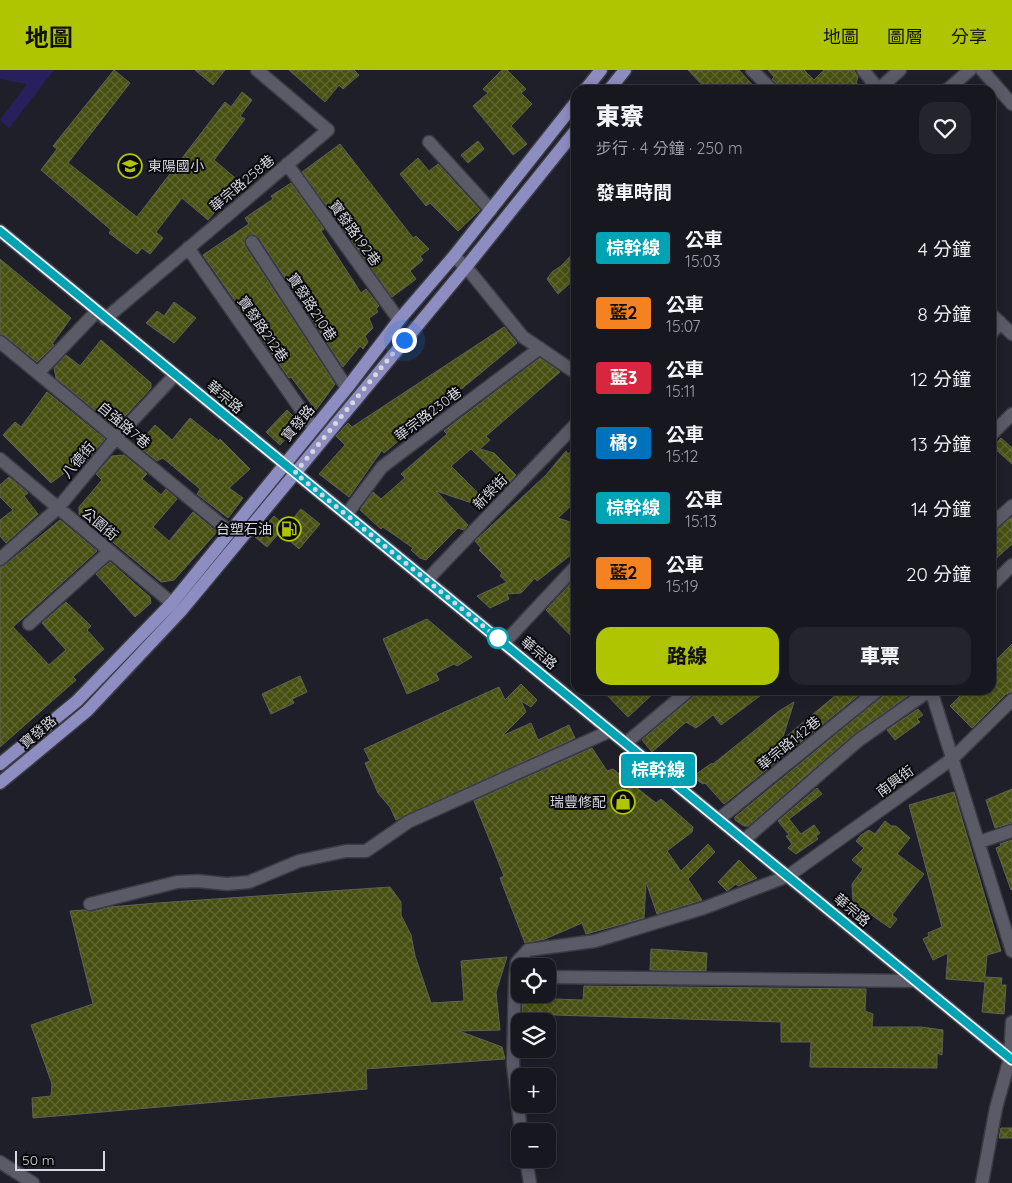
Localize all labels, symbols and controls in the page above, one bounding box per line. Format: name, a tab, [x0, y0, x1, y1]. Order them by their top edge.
text: 地圖	[25, 22, 73, 52]
text: 地圖	[823, 25, 859, 48]
text: 圖層	[887, 25, 923, 48]
text: 分享	[951, 25, 987, 48]
text: 東寮	[596, 101, 644, 131]
button: heart	[919, 102, 971, 154]
text: 步行 · 4 分鐘 · 250 m	[596, 138, 743, 158]
street label: 華宗路258巷	[206, 151, 278, 215]
school or university icon: 東陽國小	[117, 153, 143, 179]
place label: 東陽國小	[148, 157, 204, 175]
text: 發車時間	[596, 180, 672, 204]
street label: 寶發路192巷	[325, 197, 385, 269]
text: 公車	[685, 227, 723, 251]
text: 棕幹線	[606, 236, 660, 259]
text: 4 分鐘	[918, 237, 971, 261]
text: 15:03	[685, 251, 721, 271]
street label: 寶發路210巷	[283, 270, 341, 344]
street label: 寶發路212巷	[234, 292, 292, 366]
text: 公車	[666, 292, 704, 316]
text: 藍2	[609, 301, 638, 324]
text: 8 分鐘	[918, 302, 971, 326]
text: 15:07	[666, 316, 700, 336]
your location	[392, 328, 417, 353]
text: 公車	[666, 357, 704, 381]
text: 藍3	[610, 366, 637, 389]
text: 12 分鐘	[910, 367, 971, 391]
street label: 華宗路	[203, 377, 247, 417]
text: 15:11	[666, 381, 695, 401]
street label: 華宗路230巷	[391, 383, 465, 445]
street label: 自強路7巷	[94, 398, 154, 452]
street label: 寶發路	[278, 401, 318, 445]
text: 公車	[666, 422, 704, 446]
text: 橘9	[609, 431, 638, 454]
text: 13 分鐘	[911, 432, 971, 456]
street label: 八德街	[58, 438, 98, 482]
text: 15:12	[666, 446, 698, 466]
street label: 新榮街	[469, 471, 511, 513]
text: 公車	[685, 487, 723, 511]
text: 棕幹線	[606, 496, 660, 519]
text: 14 分鐘	[911, 497, 971, 521]
street label: 公園街	[78, 504, 122, 544]
text: 15:13	[685, 511, 717, 531]
fuel station icon: 台塑石油	[276, 516, 302, 542]
place label: 台塑石油	[216, 520, 272, 538]
text: 公車	[666, 552, 704, 576]
text: 藍2	[609, 561, 638, 584]
text: 20 分鐘	[906, 562, 971, 586]
text: 15:19	[666, 576, 698, 596]
unlabelled marker	[487, 627, 509, 649]
button: 路線	[596, 627, 779, 685]
button: 車票	[789, 627, 971, 685]
street label: 華宗路	[517, 633, 561, 673]
street label: 寶發路	[16, 712, 60, 752]
street label: 華宗路142巷	[754, 712, 824, 774]
line badge: 棕幹線	[629, 754, 687, 786]
text: 棕幹線	[631, 758, 685, 781]
street label: 南興街	[873, 761, 917, 801]
shop icon: 瑞豐修配	[610, 789, 636, 815]
place label: 瑞豐修配	[550, 793, 606, 811]
street label: 華宗路	[830, 890, 874, 930]
map controls	[511, 958, 556, 1168]
button: locate	[511, 958, 556, 1003]
button: layers	[511, 1013, 556, 1058]
button: +	[511, 1068, 556, 1113]
button: −	[511, 1123, 556, 1168]
scale bar	[15, 1148, 105, 1171]
text: 50 m	[22, 1151, 55, 1169]

